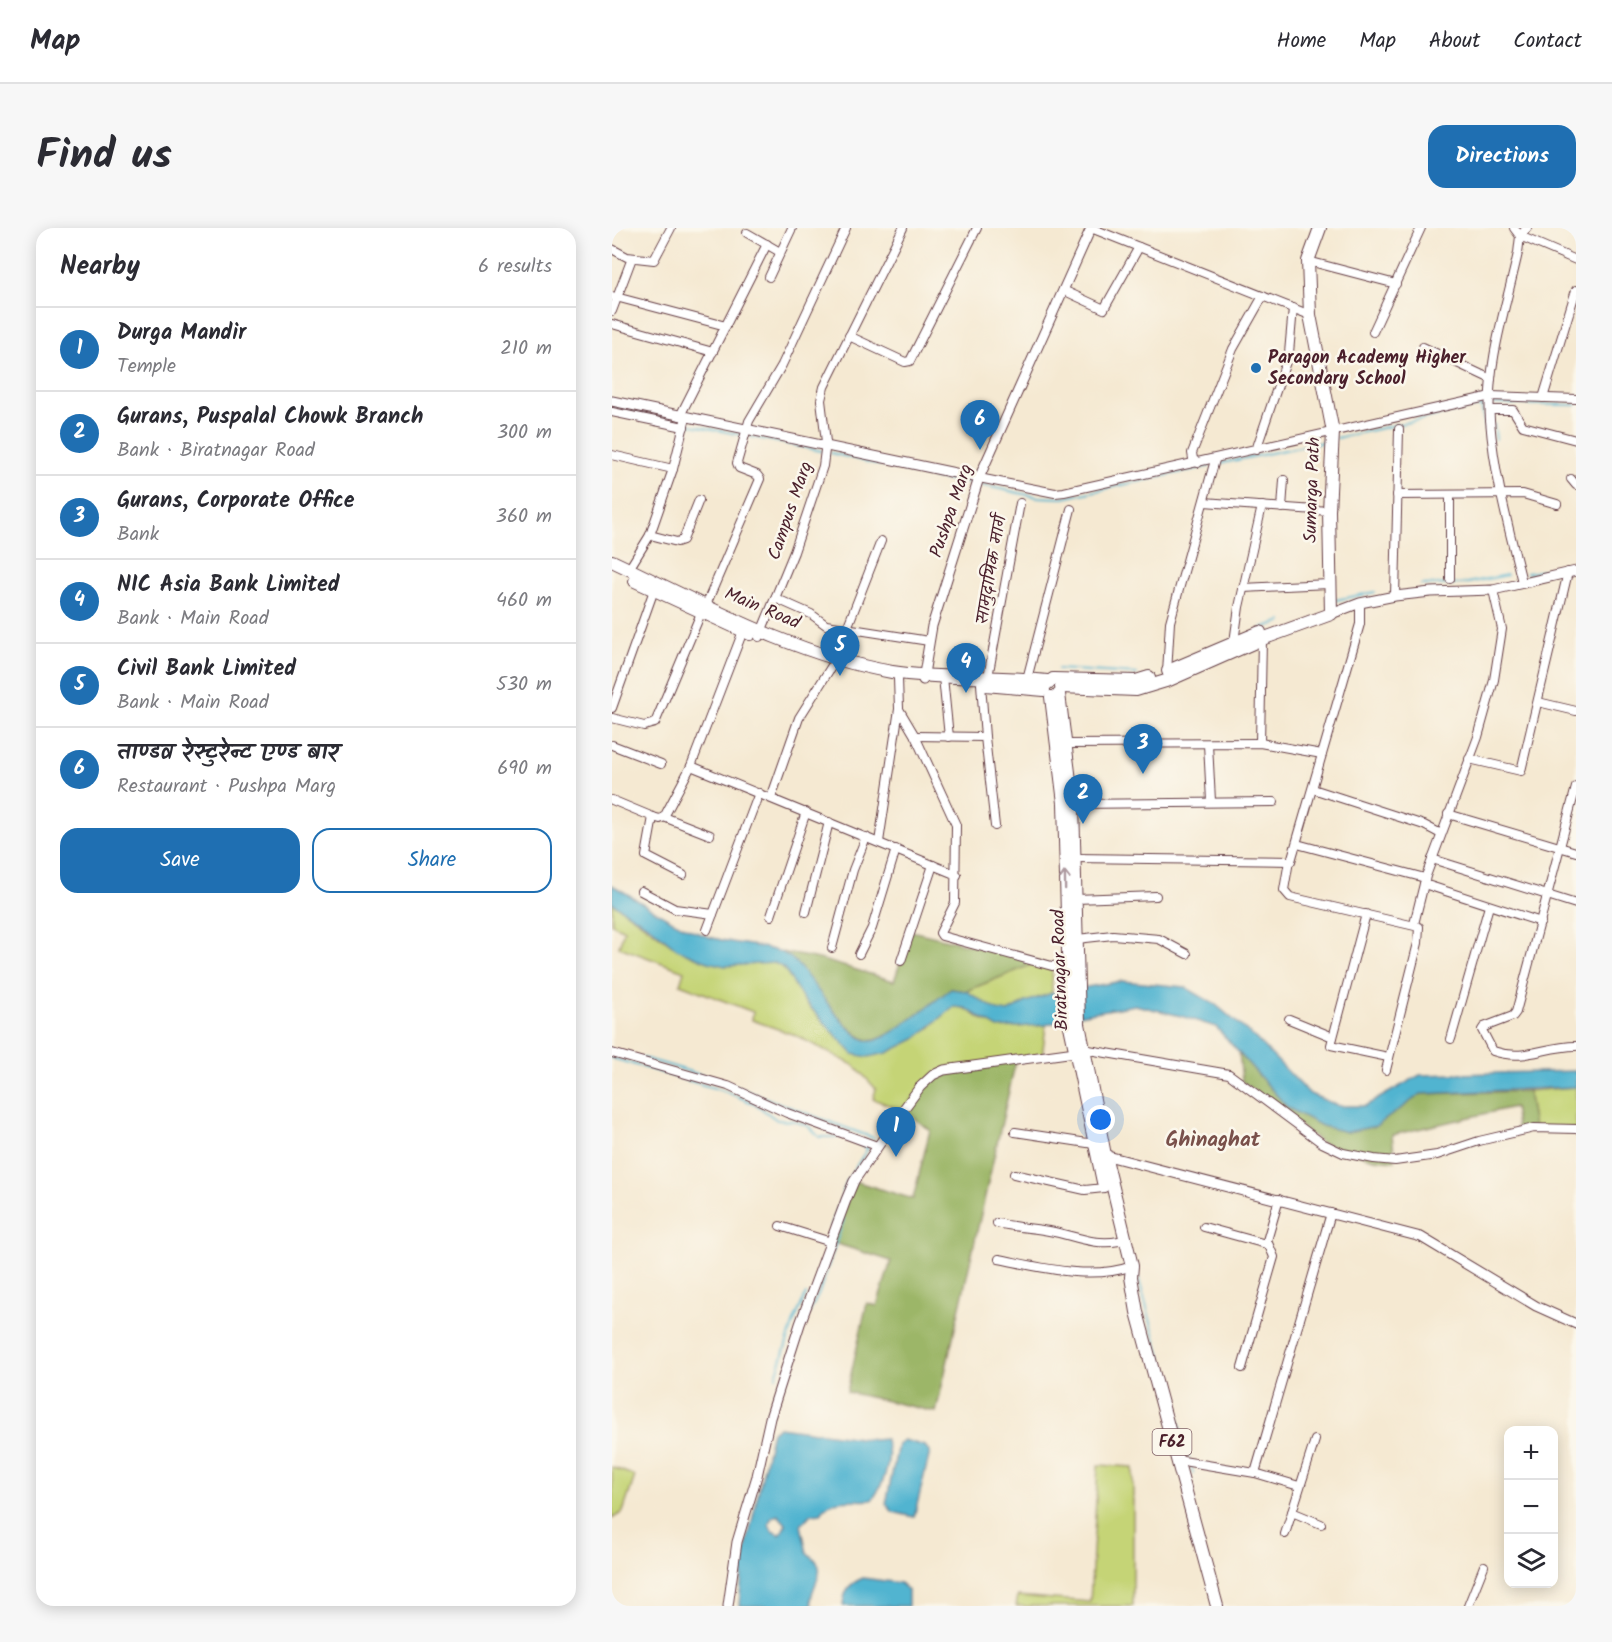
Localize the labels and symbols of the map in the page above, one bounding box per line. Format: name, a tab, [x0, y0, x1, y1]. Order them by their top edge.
place label: Paragon Academy Higher Secondary School	[1268, 344, 1467, 394]
marker: Paragon Academy Higher Secondary School	[1249, 361, 1263, 375]
pin: 6	[960, 400, 1000, 450]
street label: Sumarga Path	[1297, 437, 1329, 543]
street label: Campus Marg	[761, 458, 821, 564]
street label: Pushpa Marg	[922, 460, 982, 562]
street label: सामुदायिक मार्ग	[968, 510, 1016, 627]
street label: Main Road	[720, 580, 805, 638]
pin: 5	[820, 626, 860, 676]
pin: 4	[946, 644, 986, 693]
pin: 3	[1124, 724, 1162, 774]
pin: 2	[1064, 774, 1102, 824]
one-way arrow	[1059, 871, 1070, 891]
street label: Biratnagar Road	[1044, 908, 1078, 1031]
your location	[1086, 1105, 1115, 1134]
pin: 1	[876, 1108, 916, 1157]
district label: Ghinaghat	[1166, 1124, 1261, 1157]
road number: F62	[1152, 1429, 1192, 1455]

